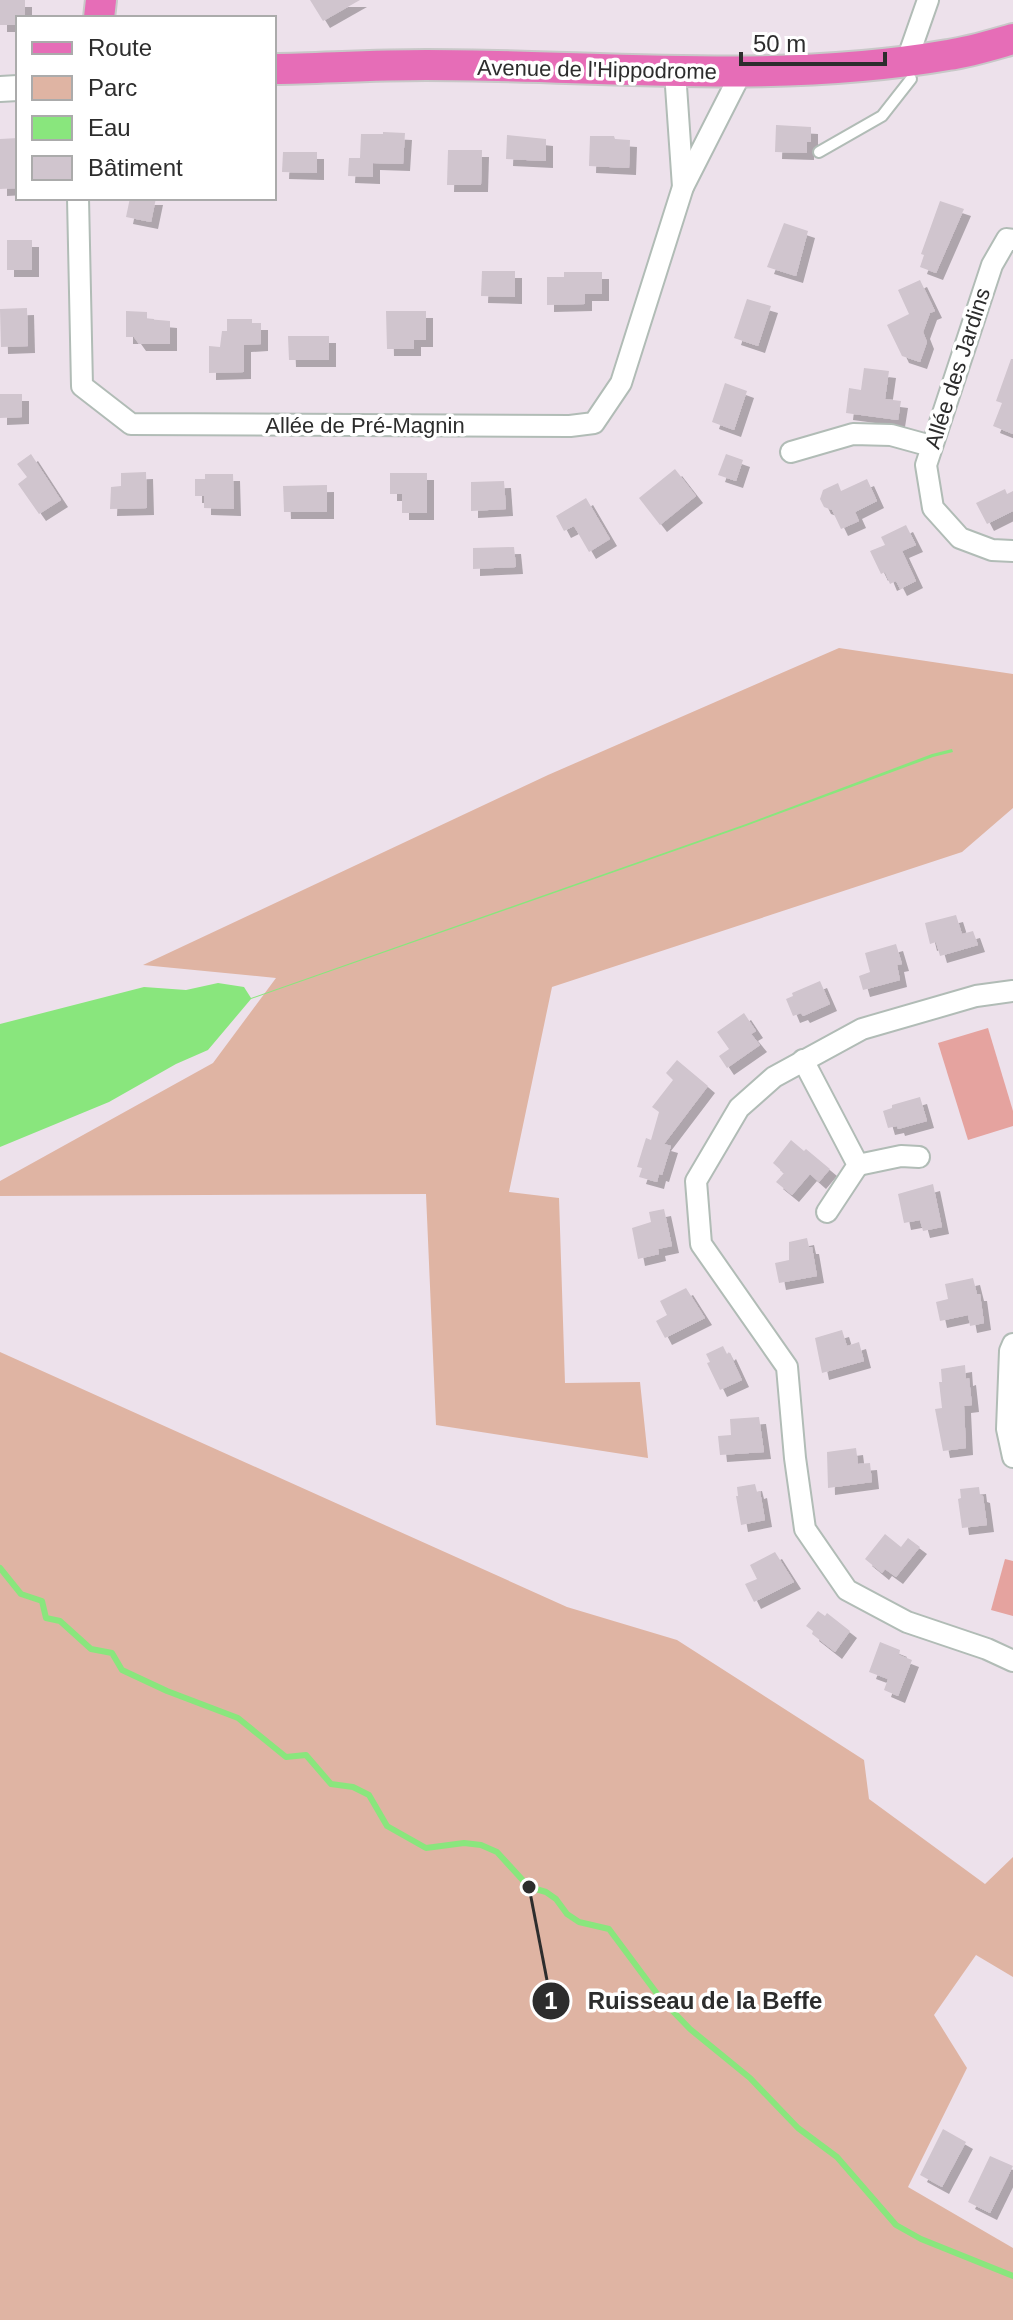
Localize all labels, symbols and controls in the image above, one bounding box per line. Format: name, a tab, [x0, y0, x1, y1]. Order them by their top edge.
legend	[16, 16, 276, 200]
scale bar	[741, 16, 885, 66]
text: 50 m	[753, 30, 806, 57]
text: Route	[88, 34, 152, 61]
street label: Avenue de l'Hippodrome	[477, 55, 717, 84]
text: Parc	[88, 74, 137, 101]
text: Eau	[88, 114, 131, 141]
text: Bâtiment	[88, 154, 183, 181]
street label: Allée des Jardins	[920, 285, 995, 452]
street label: Allée de Pré-Magnin	[265, 413, 465, 438]
callout: Ruisseau de la Beffe	[531, 1977, 838, 2025]
text: 1	[544, 1987, 558, 2014]
text: Ruisseau de la Beffe	[588, 1987, 822, 2014]

